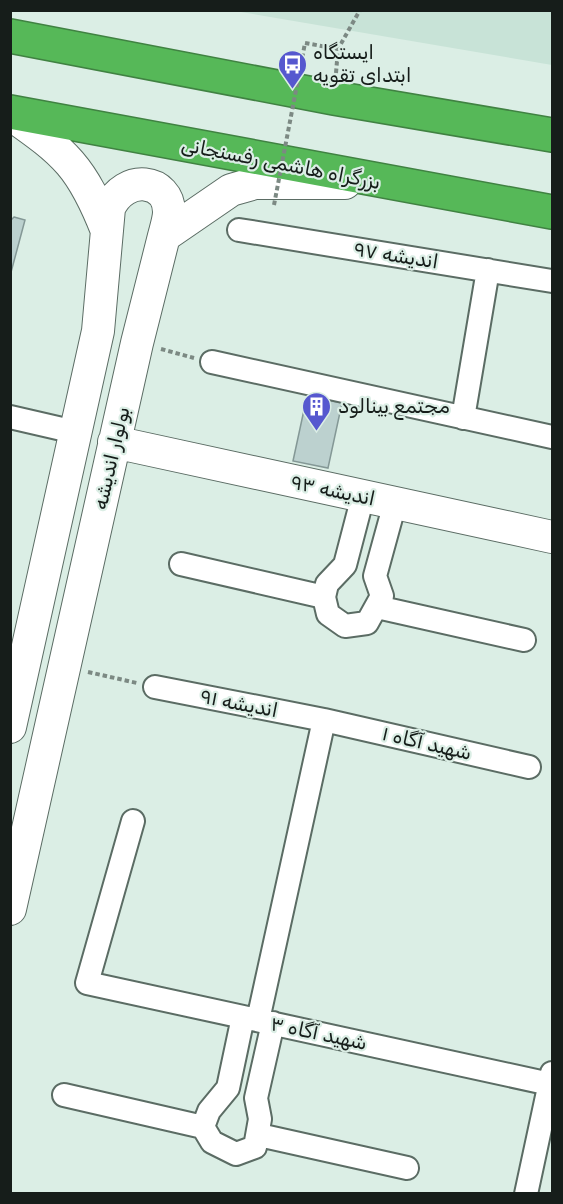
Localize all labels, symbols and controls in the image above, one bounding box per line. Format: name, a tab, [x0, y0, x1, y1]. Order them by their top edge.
place label: ایستگاه ابتدای تقویه	[313, 40, 412, 87]
bus stop icon: ایستگاه ابتدای تقویه	[276, 48, 308, 90]
street label: بزرگراه هاشمی رفسنجانی	[179, 132, 383, 194]
street label: اندیشه ۹۷	[352, 236, 440, 274]
building icon: مجتمع بینالود	[301, 390, 333, 432]
place label: مجتمع بینالود	[338, 394, 450, 420]
street label: بولوار اندیشه	[88, 404, 134, 512]
street label: اندیشه ۹۳	[289, 469, 377, 511]
street label: اندیشه ۹۱	[198, 684, 280, 722]
street label: شهید آگاه ۱	[380, 721, 474, 765]
street label: شهید آگاه ۳	[269, 1011, 369, 1055]

